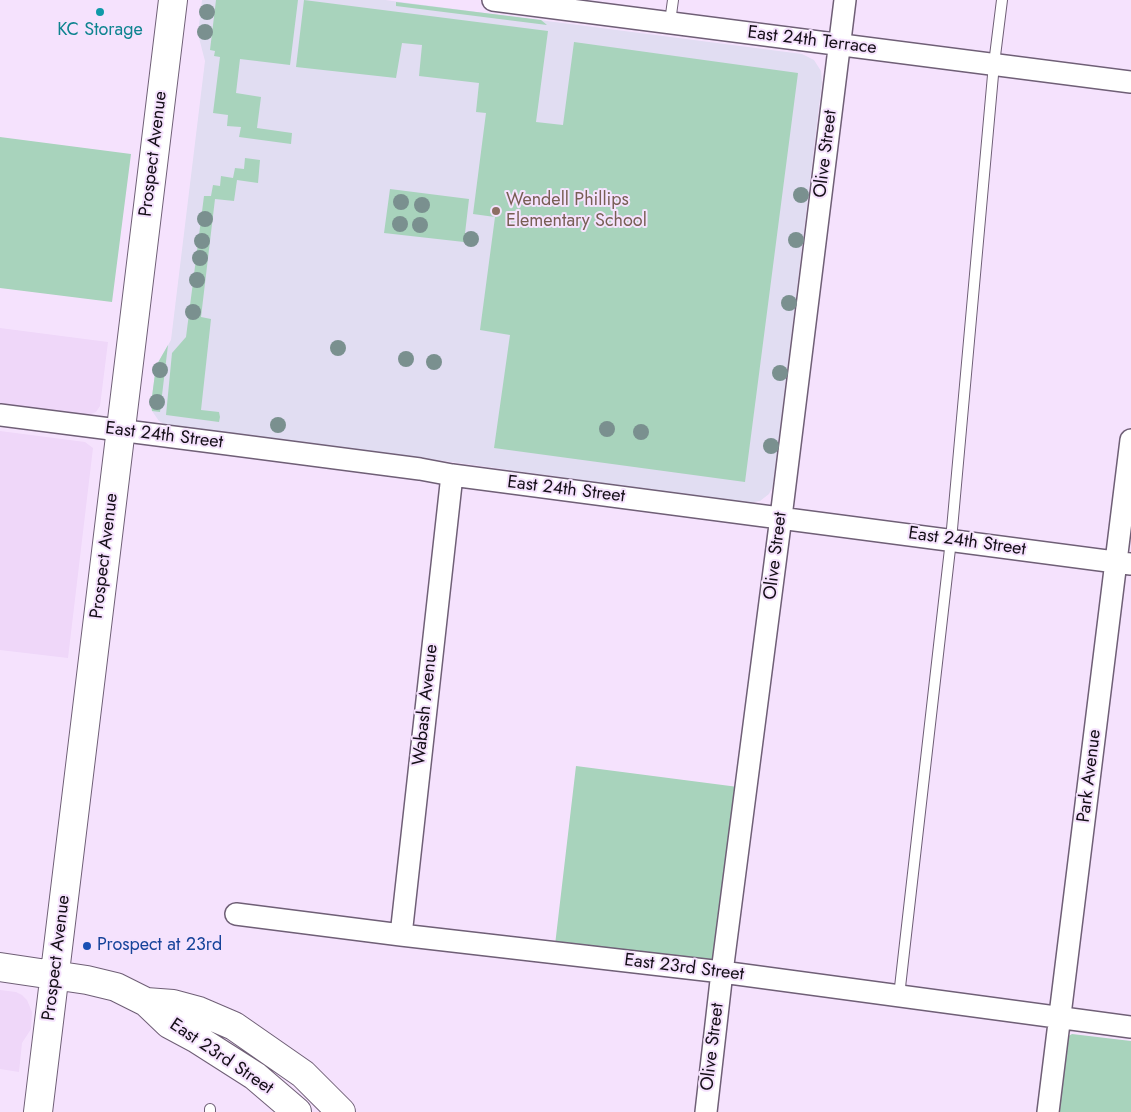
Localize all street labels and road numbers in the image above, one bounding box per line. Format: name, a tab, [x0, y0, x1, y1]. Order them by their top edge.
street label: East 24th Terrace	[746, 22, 878, 60]
street label: Prospect Avenue	[136, 90, 172, 218]
street label: Olive Street	[810, 109, 842, 199]
street label: East 24th Street	[104, 418, 224, 454]
street label: East 24th Street	[506, 472, 626, 508]
street label: Prospect Avenue	[87, 492, 123, 620]
street label: Olive Street	[760, 511, 792, 601]
street label: East 24th Street	[907, 523, 1027, 561]
street label: Wabash Avenue	[409, 643, 443, 767]
street label: Park Avenue	[1074, 728, 1106, 824]
street label: Prospect Avenue	[39, 894, 75, 1022]
street label: East 23rd Street	[623, 950, 745, 986]
street label: Olive Street	[697, 1002, 729, 1092]
street label: East 23rd Street	[165, 1014, 277, 1100]

